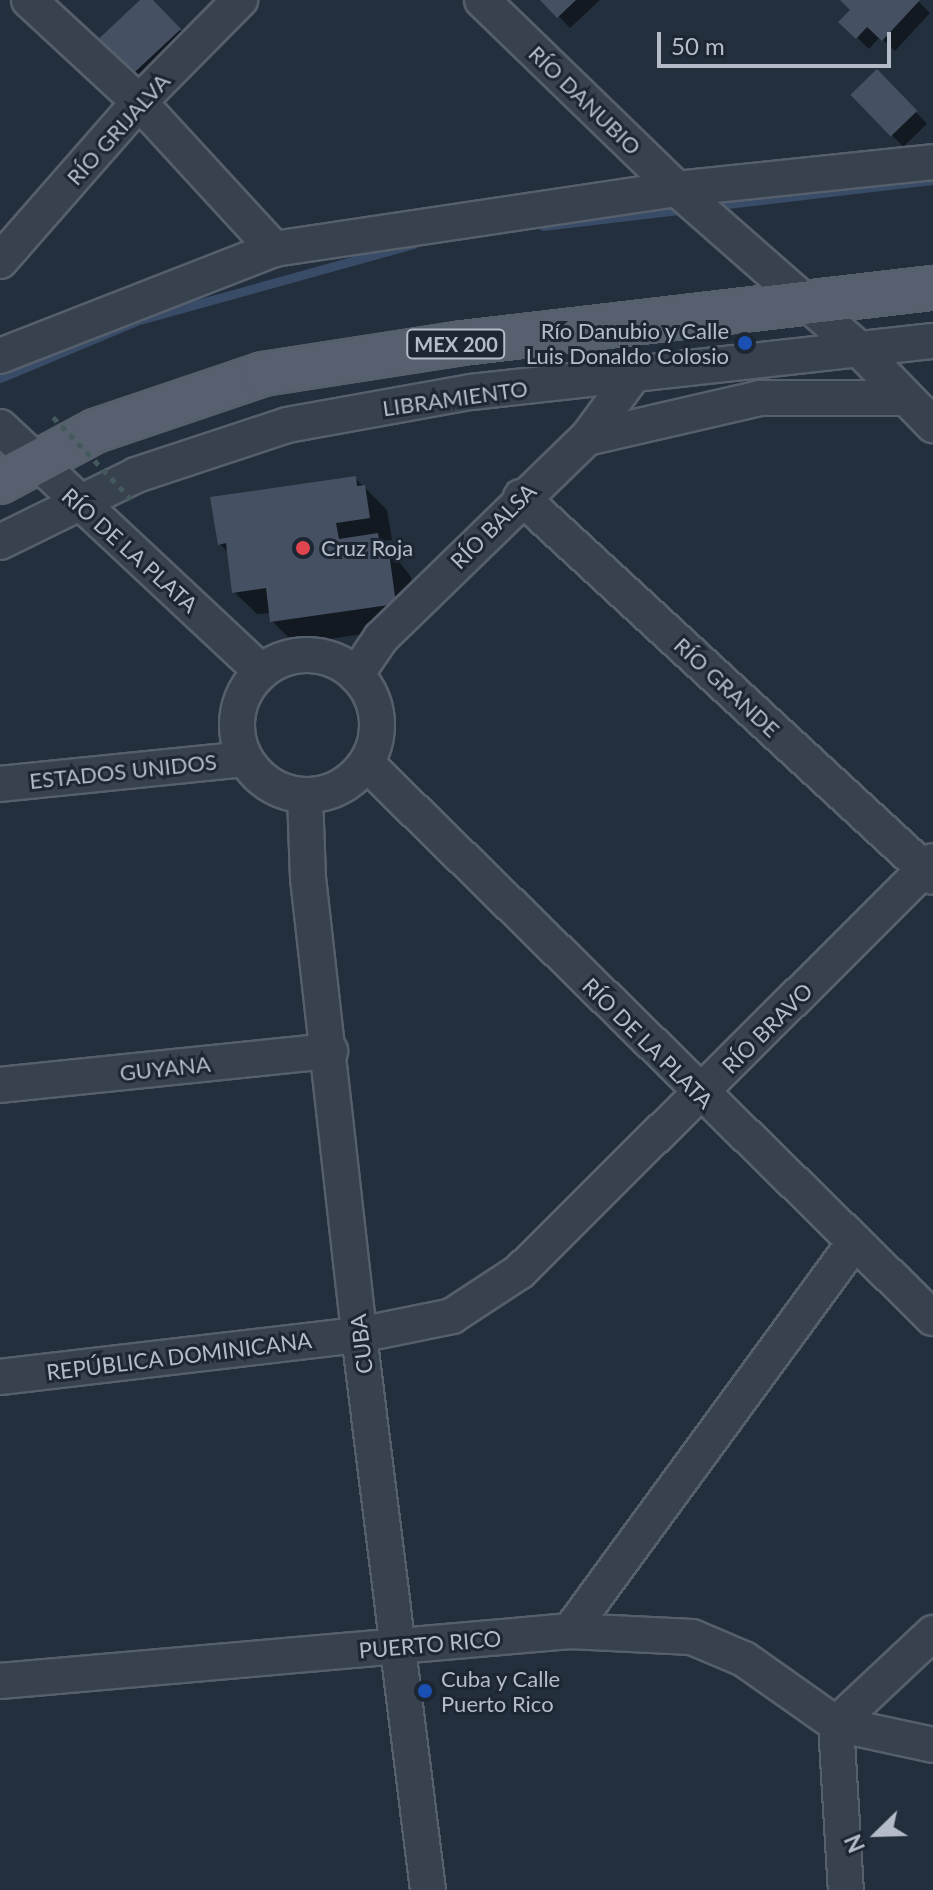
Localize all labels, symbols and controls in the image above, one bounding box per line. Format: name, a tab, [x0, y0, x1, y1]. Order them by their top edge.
scale bar	[661, 16, 895, 66]
text: 50 m	[671, 31, 725, 60]
street label: RÍO DANUBIO	[524, 40, 646, 160]
street label: RÍO GRIJALVA	[61, 68, 175, 190]
place label: Río Danubio y Calle Luis Donaldo Colosio	[526, 317, 729, 368]
road number: MEX 200	[406, 328, 506, 360]
marker: Río Danubio y Calle Luis Donaldo Colosio	[736, 334, 754, 352]
street label: LIBRAMIENTO	[381, 375, 529, 421]
street label: RÍO BALSA	[445, 478, 541, 574]
street label: RÍO DE LA PLATA	[56, 482, 204, 618]
place label: Cruz Roja	[321, 535, 413, 561]
marker: Cruz Roja	[292, 537, 314, 559]
street label: RÍO GRANDE	[669, 632, 785, 742]
street label: ESTADOS UNIDOS	[28, 748, 218, 794]
street label: RÍO DE LA PLATA	[577, 972, 719, 1114]
street label: RÍO BRAVO	[716, 977, 818, 1079]
street label: GUYANA	[118, 1050, 212, 1086]
street label: CUBA	[344, 1313, 378, 1375]
street label: REPÚBLICA DOMINICANA	[44, 1327, 314, 1385]
street label: PUERTO RICO	[358, 1625, 502, 1663]
place label: Cuba y Calle Puerto Rico	[441, 1665, 561, 1716]
marker: Cuba y Calle Puerto Rico	[416, 1682, 434, 1700]
north arrow	[837, 1794, 917, 1874]
text: N	[839, 1831, 870, 1857]

